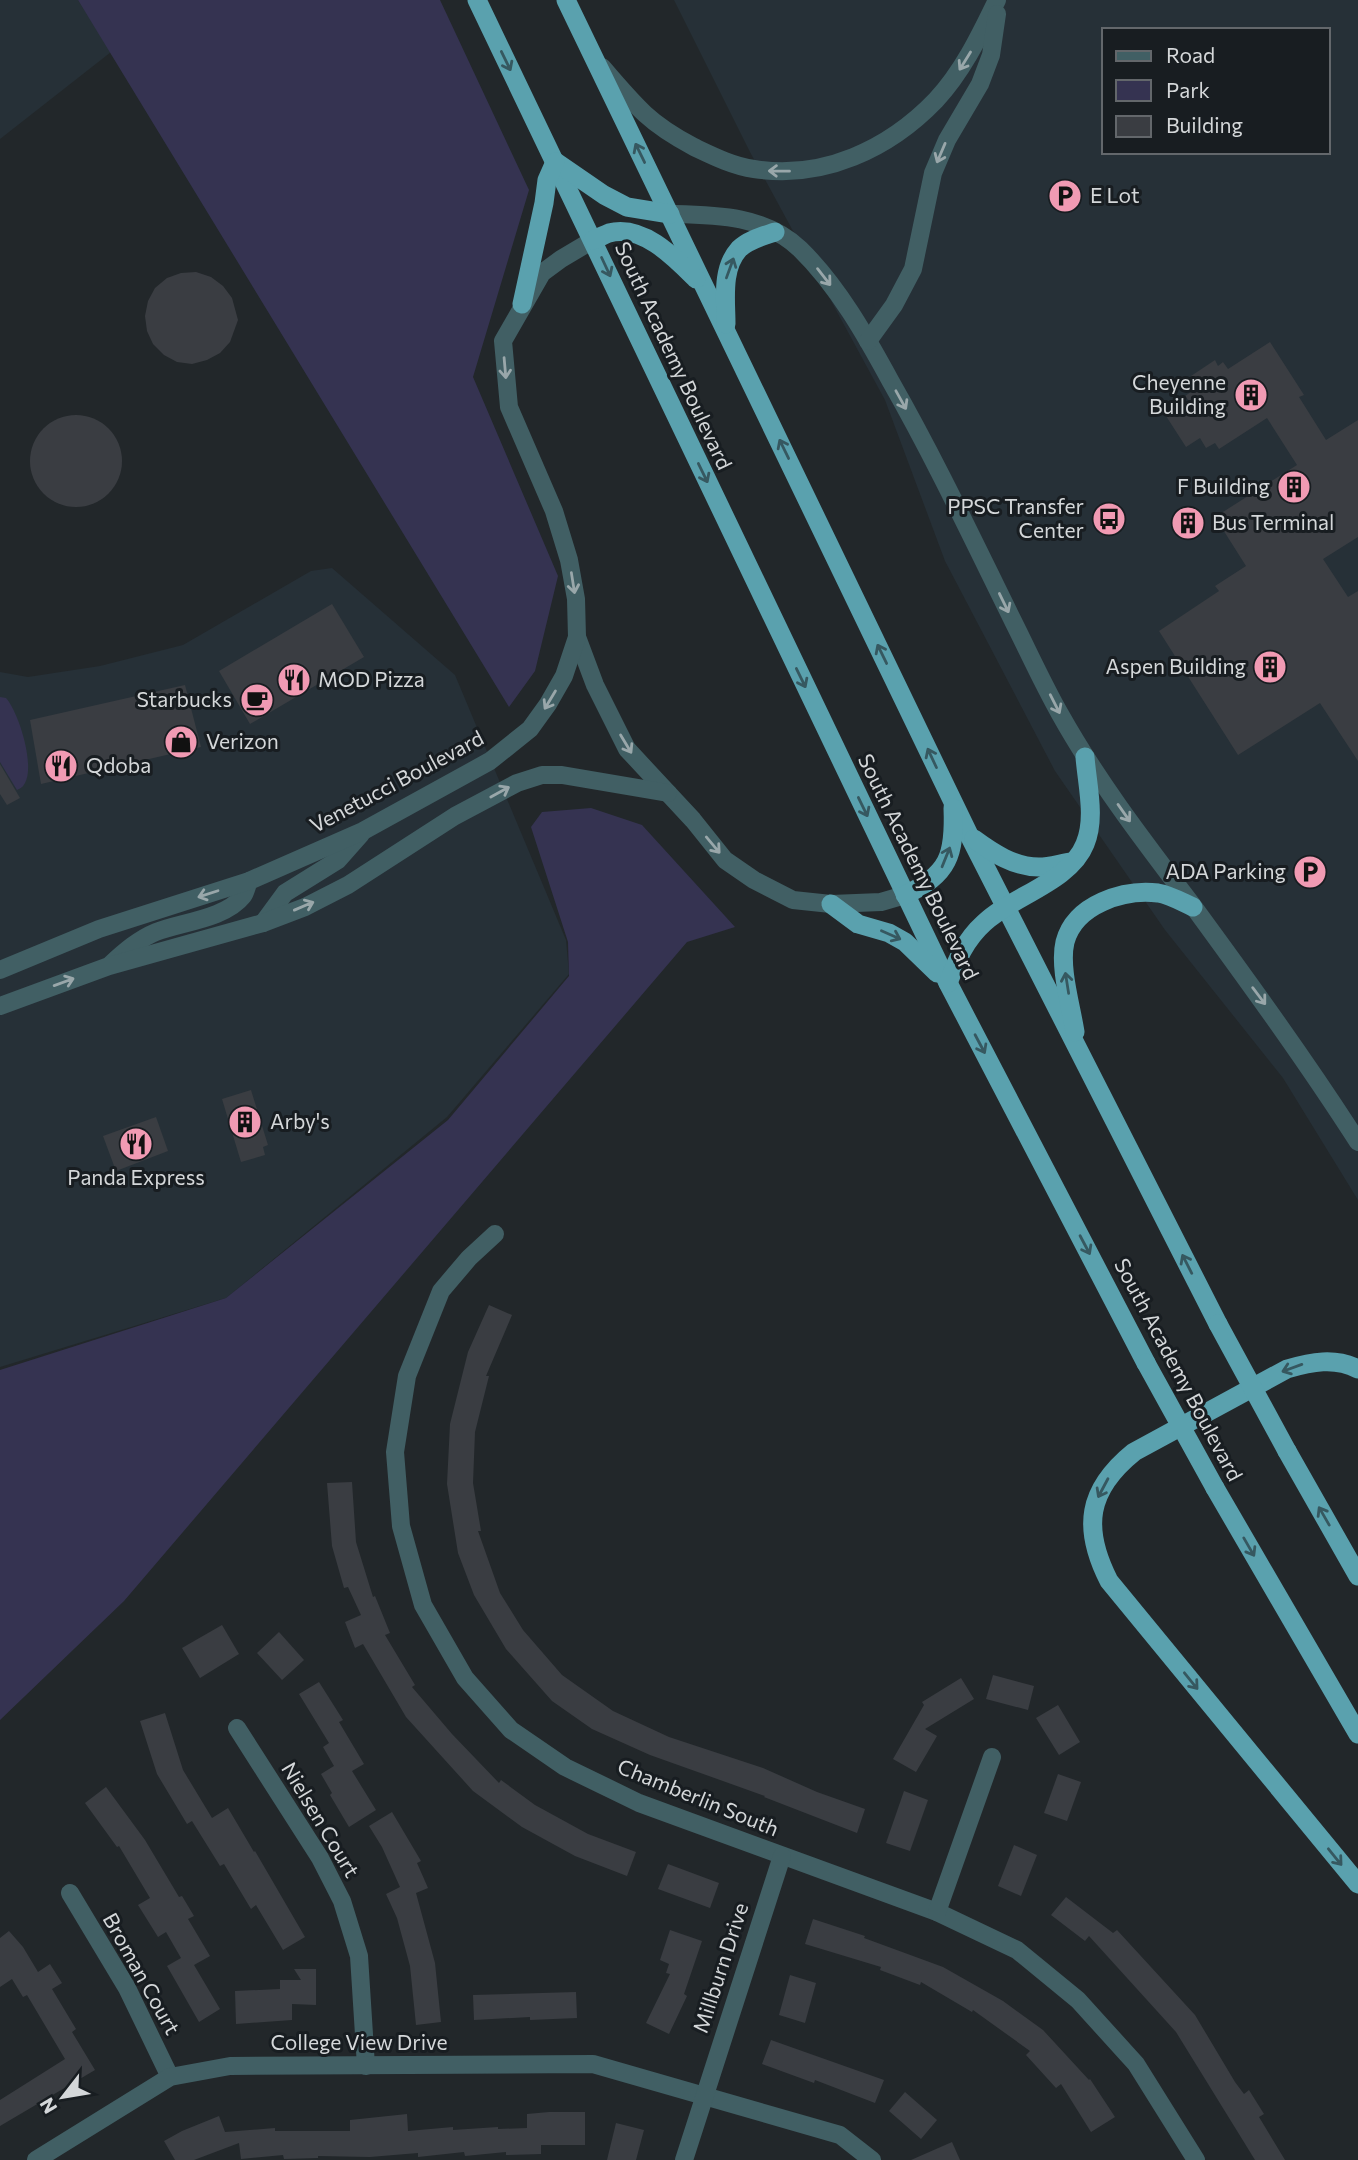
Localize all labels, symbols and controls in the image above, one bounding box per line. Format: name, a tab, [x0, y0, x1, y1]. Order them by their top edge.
legend	[1102, 28, 1330, 154]
text: Road	[1166, 42, 1215, 67]
one-way arrow	[958, 50, 972, 70]
one-way arrow	[501, 51, 514, 72]
text: Park	[1166, 77, 1210, 102]
text: Building	[1166, 112, 1243, 137]
one-way arrow	[934, 142, 947, 164]
one-way arrow	[633, 143, 647, 164]
one-way arrow	[767, 164, 790, 177]
parking icon: E Lot	[1046, 177, 1084, 215]
place label: E Lot	[1090, 182, 1140, 207]
street label: South Academy Boulevard	[611, 237, 738, 473]
one-way arrow	[600, 256, 613, 277]
one-way arrow	[725, 258, 737, 280]
one-way arrow	[817, 268, 832, 286]
one-way arrow	[499, 356, 512, 379]
place label: Cheyenne Building	[1132, 369, 1226, 418]
building icon: Cheyenne Building	[1232, 376, 1270, 414]
one-way arrow	[894, 390, 908, 410]
one-way arrow	[776, 439, 790, 460]
one-way arrow	[697, 462, 711, 483]
building icon: F Building	[1275, 468, 1313, 506]
place label: F Building	[1177, 473, 1270, 498]
place label: PPSC Transfer Center	[947, 493, 1084, 542]
bus stop icon: PPSC Transfer Center	[1090, 500, 1128, 538]
building icon: Bus Terminal	[1169, 504, 1207, 542]
place label: Bus Terminal	[1212, 509, 1334, 534]
one-way arrow	[567, 571, 580, 594]
one-way arrow	[998, 592, 1012, 613]
one-way arrow	[875, 644, 889, 665]
building icon: Aspen Building	[1251, 648, 1289, 686]
place label: Aspen Building	[1105, 653, 1246, 678]
restaurant icon: MOD Pizza	[275, 661, 313, 699]
place label: MOD Pizza	[318, 666, 425, 691]
one-way arrow	[795, 667, 808, 688]
cafe icon: Starbucks	[238, 681, 276, 719]
place label: Starbucks	[136, 686, 232, 711]
one-way arrow	[543, 690, 557, 710]
one-way arrow	[1048, 693, 1062, 714]
shop icon: Verizon	[162, 723, 200, 761]
street label: Venetucci Boulevard	[305, 724, 487, 837]
place label: Verizon	[206, 728, 279, 753]
one-way arrow	[619, 733, 633, 753]
restaurant icon: Qdoba	[42, 747, 80, 785]
one-way arrow	[925, 748, 938, 769]
street label: South Academy Boulevard	[854, 749, 985, 983]
place label: Qdoba	[86, 752, 151, 777]
one-way arrow	[490, 785, 510, 799]
one-way arrow	[857, 796, 870, 817]
one-way arrow	[1117, 803, 1131, 822]
one-way arrow	[705, 835, 721, 853]
one-way arrow	[941, 847, 954, 868]
parking icon: ADA Parking	[1291, 853, 1329, 891]
place label: ADA Parking	[1165, 858, 1286, 883]
one-way arrow	[197, 888, 219, 901]
one-way arrow	[293, 899, 314, 912]
one-way arrow	[879, 929, 901, 942]
one-way arrow	[1060, 972, 1073, 995]
one-way arrow	[53, 975, 75, 988]
one-way arrow	[1252, 986, 1267, 1005]
one-way arrow	[973, 1033, 987, 1054]
building icon: Arby's	[226, 1103, 264, 1141]
place label: Arby's	[270, 1108, 330, 1133]
restaurant icon: Panda Express	[117, 1125, 155, 1163]
place label: Panda Express	[67, 1164, 205, 1189]
one-way arrow	[1079, 1234, 1092, 1255]
street label: South Academy Boulevard	[1110, 1254, 1249, 1485]
one-way arrow	[1180, 1254, 1194, 1274]
one-way arrow	[1282, 1363, 1304, 1375]
one-way arrow	[1096, 1477, 1109, 1498]
one-way arrow	[1317, 1507, 1331, 1527]
one-way arrow	[1243, 1537, 1257, 1557]
one-way arrow	[1183, 1671, 1199, 1689]
street label: Chamberlin South	[614, 1753, 783, 1840]
street label: Nielsen Court	[277, 1757, 365, 1881]
one-way arrow	[1328, 1847, 1343, 1865]
street label: Millburn Drive	[687, 1899, 752, 2036]
street label: Broman Court	[99, 1908, 186, 2038]
street label: College View Drive	[270, 2029, 448, 2054]
north arrow	[28, 2062, 98, 2132]
text: N	[34, 2094, 62, 2118]

